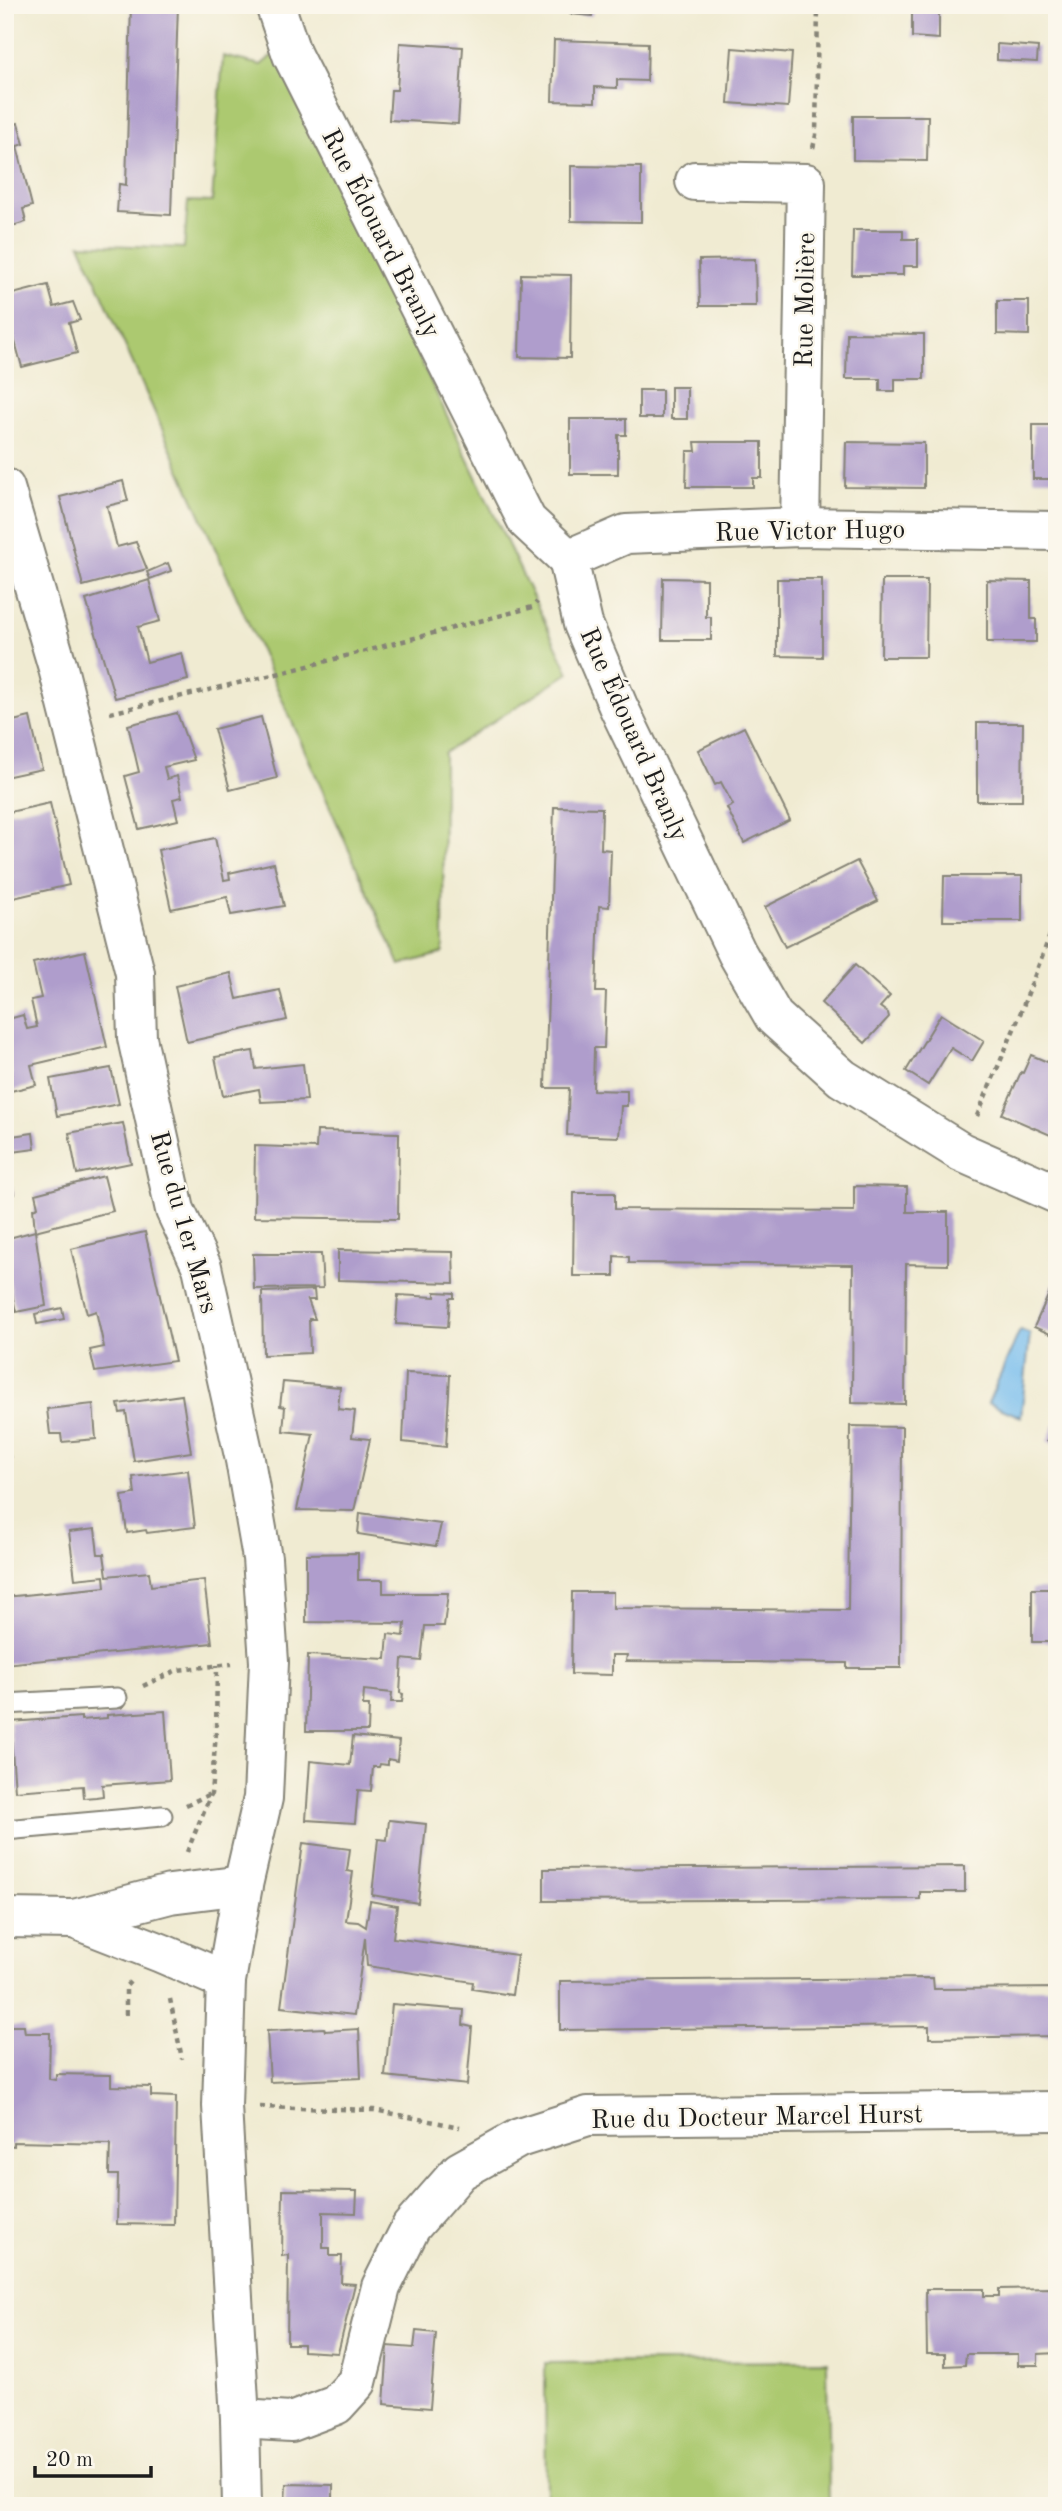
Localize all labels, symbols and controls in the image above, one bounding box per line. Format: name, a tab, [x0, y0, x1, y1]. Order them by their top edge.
street label: Rue Édouard Branly	[316, 123, 448, 343]
street label: Rue Molière	[792, 232, 820, 368]
street label: Rue Victor Hugo	[715, 517, 905, 547]
street label: Rue Édouard Branly	[574, 623, 696, 846]
street label: Rue du 1er Mars	[145, 1129, 221, 1317]
street label: Rue du Docteur Marcel Hurst	[591, 2102, 923, 2134]
scale bar	[35, 2434, 150, 2478]
text: 20 m	[46, 2450, 93, 2471]

